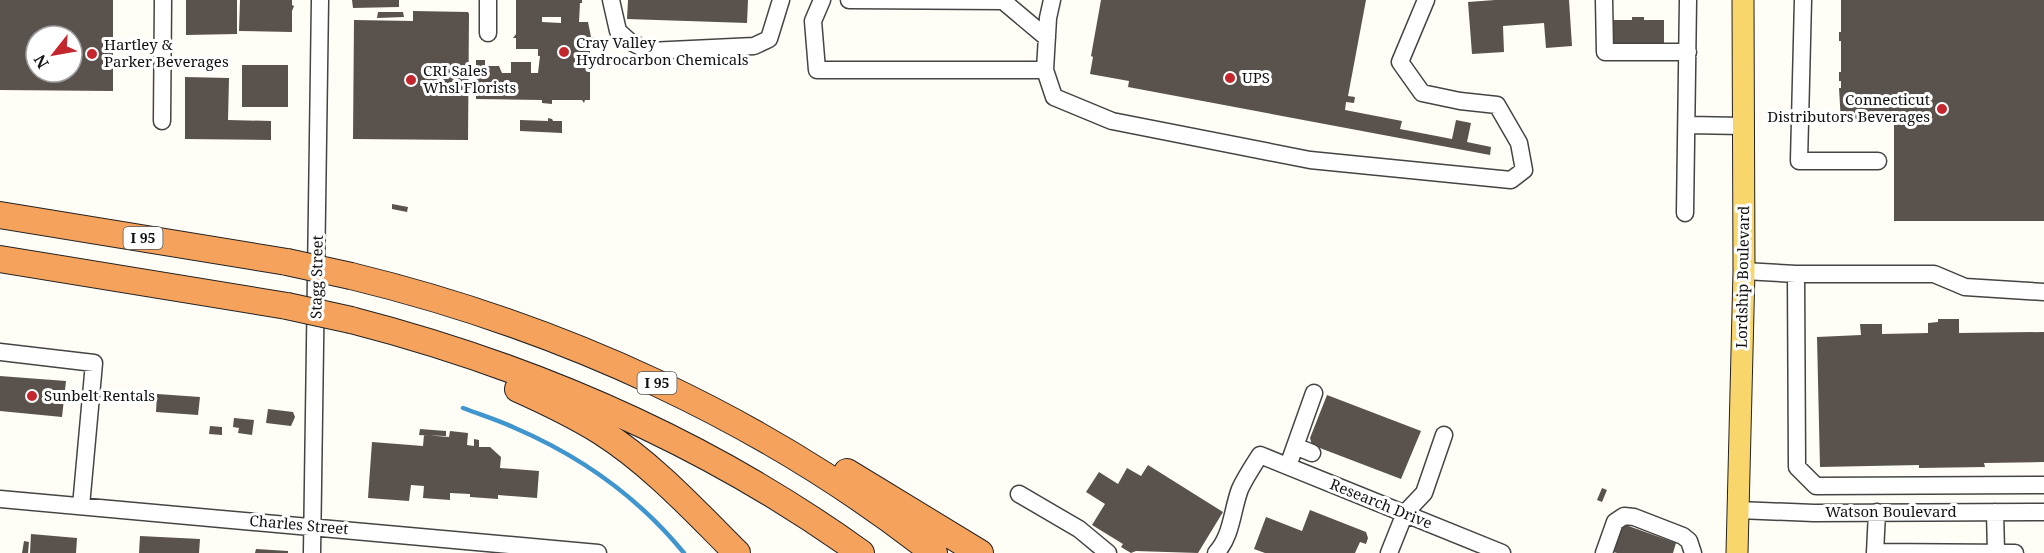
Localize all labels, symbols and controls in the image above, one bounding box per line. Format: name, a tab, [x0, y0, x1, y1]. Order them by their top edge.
north arrow	[24, 24, 84, 84]
place label: Cray Valley Hydrocarbon Chemicals	[576, 32, 749, 69]
place label: Hartley & Parker Beverages	[104, 34, 229, 71]
marker: Cray Valley Hydrocarbon Chemicals	[557, 45, 571, 59]
marker: Hartley & Parker Beverages	[85, 47, 99, 61]
text: N	[28, 50, 54, 73]
place label: CRI Sales Whsl Florists	[423, 60, 517, 97]
place label: UPS	[1242, 67, 1270, 87]
marker: UPS	[1223, 71, 1237, 85]
marker: CRI Sales Whsl Florists	[404, 73, 418, 87]
place label: Connecticut Distributors Beverages	[1767, 89, 1930, 126]
marker: Connecticut Distributors Beverages	[1935, 102, 1949, 116]
street label: Lordship Boulevard	[1731, 206, 1753, 348]
road number: I 95	[124, 227, 162, 249]
street label: Stagg Street	[305, 235, 327, 319]
road number: I 95	[638, 372, 676, 394]
place label: Sunbelt Rentals	[44, 385, 155, 405]
marker: Sunbelt Rentals	[25, 389, 39, 403]
street label: Research Drive	[1327, 473, 1435, 533]
street label: Watson Boulevard	[1825, 501, 1957, 521]
street label: Charles Street	[249, 510, 349, 538]

